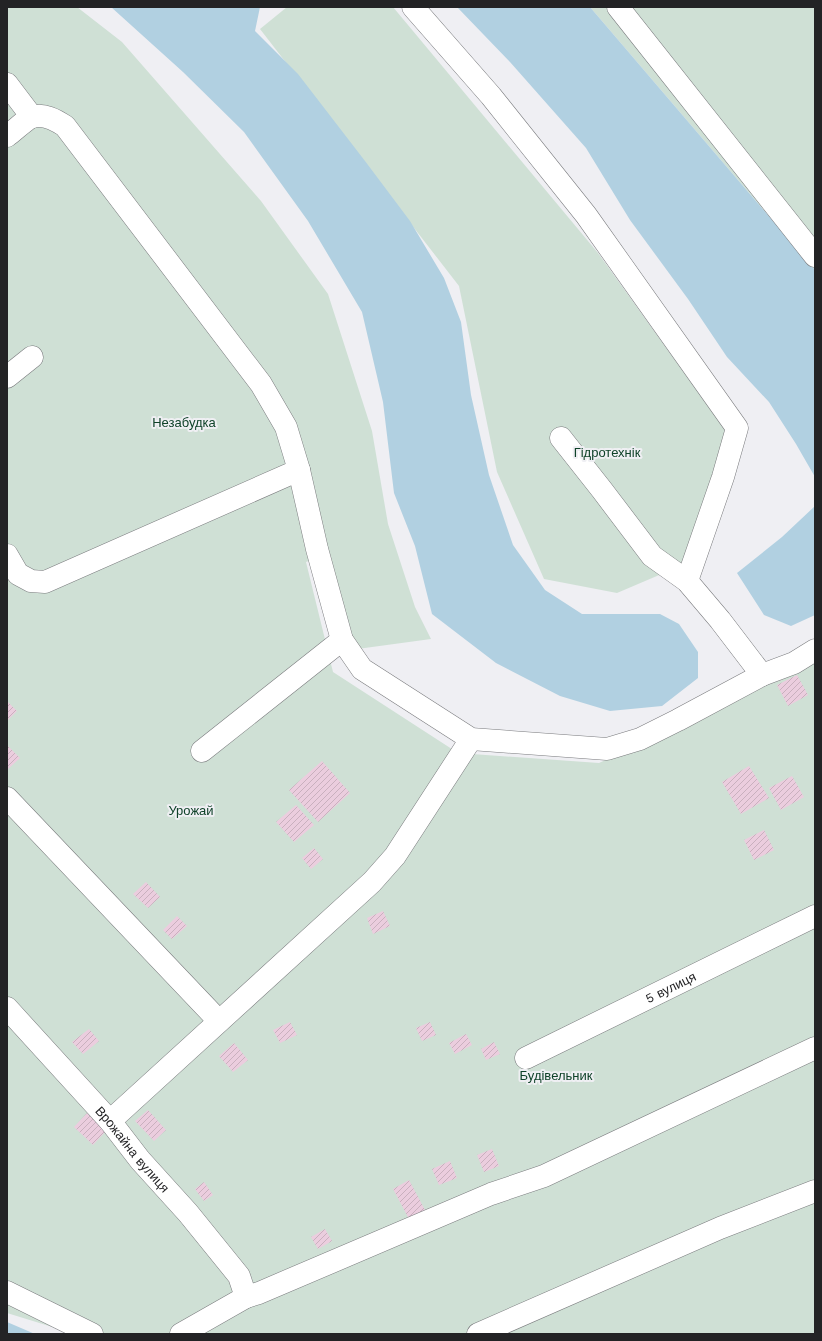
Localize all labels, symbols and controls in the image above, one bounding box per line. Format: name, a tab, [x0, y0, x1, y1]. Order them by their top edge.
park label: Незабудка	[152, 415, 217, 430]
park label: Гідротехнік	[574, 445, 641, 460]
park label: Урожай	[168, 803, 214, 818]
street label: 5 вулиця	[643, 969, 698, 1006]
park label: Будівельник	[520, 1068, 593, 1083]
street label: Врожайна вулиця	[92, 1103, 172, 1195]

